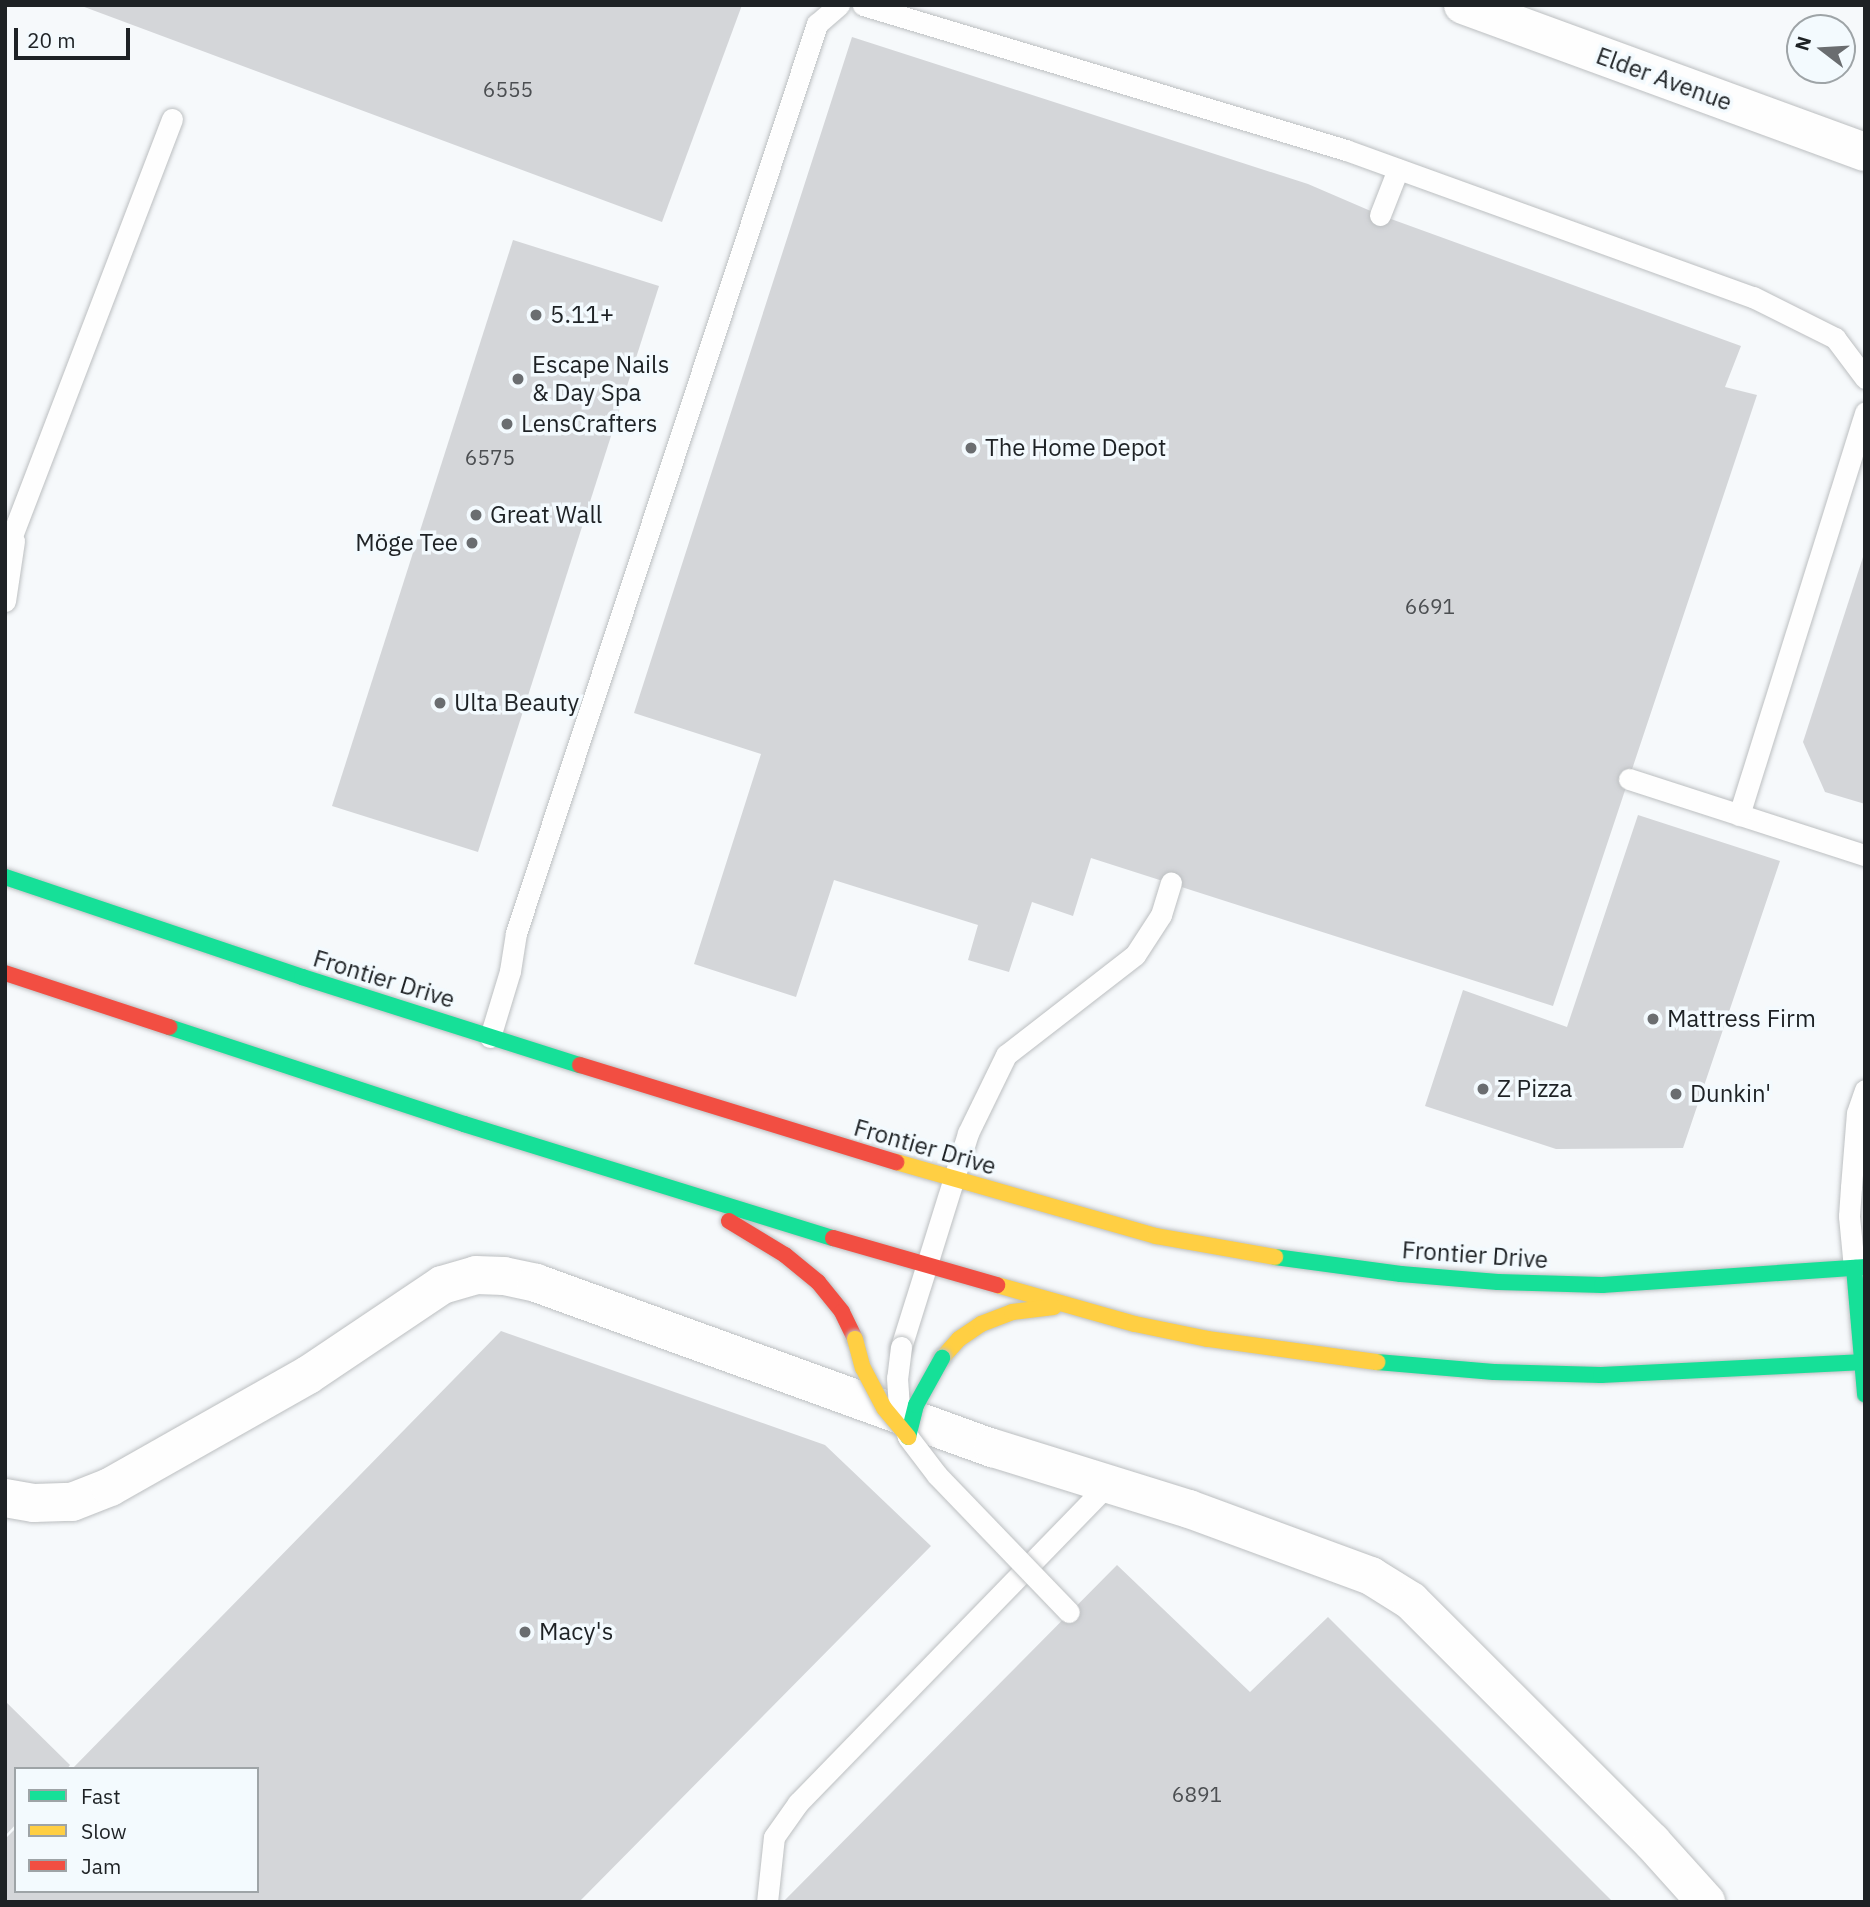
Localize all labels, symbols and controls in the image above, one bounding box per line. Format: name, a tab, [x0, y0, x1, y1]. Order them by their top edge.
scale bar	[18, 14, 133, 58]
north arrow	[1786, 14, 1856, 84]
text: 20 m	[27, 26, 76, 54]
text: N	[1789, 33, 1816, 54]
street label: Elder Avenue	[1592, 41, 1736, 117]
house number: 6555	[483, 76, 533, 102]
place label: 5.11+	[550, 301, 614, 329]
marker: 5.11+	[528, 307, 544, 323]
place label: Escape Nails & Day Spa	[532, 351, 669, 407]
marker: Escape Nails & Day Spa	[510, 371, 526, 387]
place label: LensCrafters	[521, 410, 657, 438]
marker: LensCrafters	[499, 416, 515, 432]
place label: The Home Depot	[985, 434, 1166, 462]
marker: The Home Depot	[963, 440, 979, 456]
house number: 6575	[465, 444, 515, 470]
place label: Great Wall	[490, 501, 602, 529]
marker: Great Wall	[468, 507, 484, 523]
place label: Möge Tee	[355, 529, 458, 557]
marker: Möge Tee	[464, 535, 480, 551]
house number: 6691	[1405, 593, 1455, 619]
place label: Ulta Beauty	[454, 689, 579, 717]
marker: Ulta Beauty	[432, 695, 448, 711]
street label: Frontier Drive	[310, 944, 458, 1014]
place label: Mattress Firm	[1667, 1005, 1816, 1033]
marker: Mattress Firm	[1645, 1011, 1661, 1027]
place label: Z Pizza	[1497, 1075, 1572, 1103]
place label: Dunkin'	[1690, 1080, 1771, 1108]
marker: Z Pizza	[1475, 1081, 1491, 1097]
marker: Dunkin'	[1668, 1086, 1684, 1102]
street label: Frontier Drive	[851, 1113, 999, 1181]
street label: Frontier Drive	[1401, 1236, 1549, 1274]
place label: Macy's	[539, 1618, 613, 1646]
marker: Macy's	[517, 1624, 533, 1640]
legend	[14, 1767, 259, 1893]
house number: 6891	[1172, 1781, 1222, 1807]
text: Fast	[81, 1782, 121, 1810]
text: Slow	[81, 1817, 127, 1845]
text: Jam	[81, 1852, 121, 1880]

